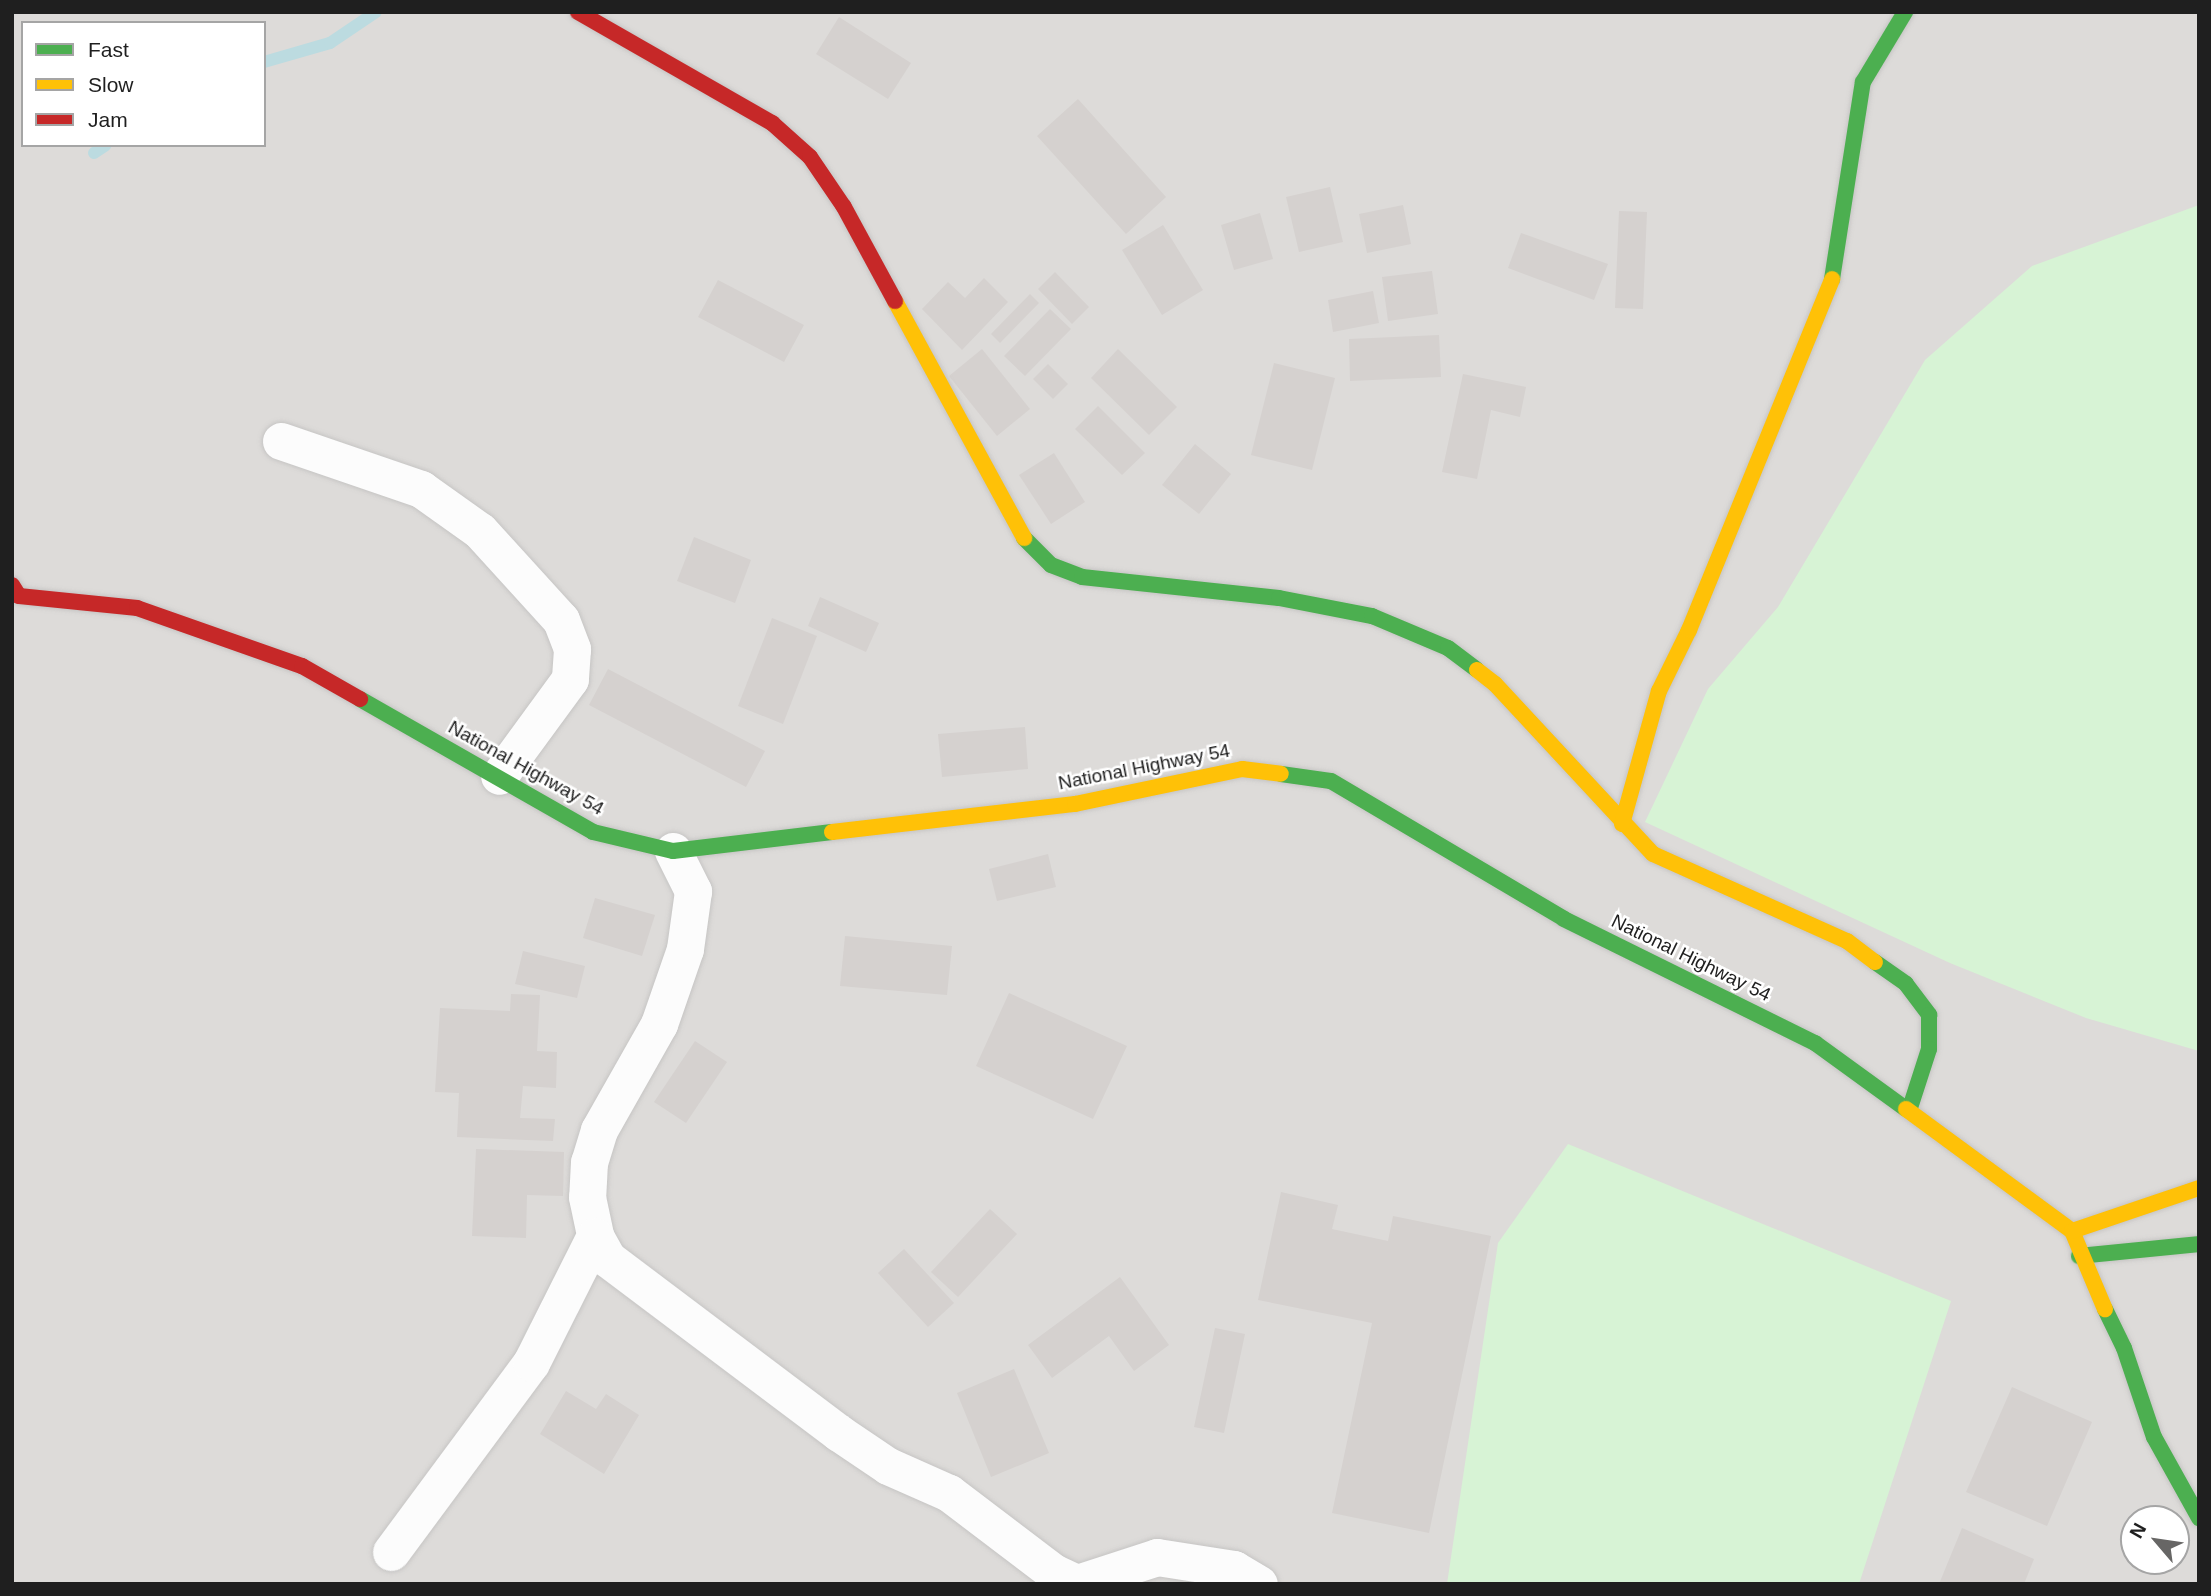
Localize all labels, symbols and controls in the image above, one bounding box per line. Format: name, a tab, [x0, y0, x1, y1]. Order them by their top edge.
legend	[21, 21, 266, 147]
text: Fast	[88, 38, 129, 61]
text: Slow	[88, 73, 134, 96]
text: Jam	[88, 108, 128, 131]
street label: National Highway 54	[444, 716, 608, 820]
street label: National Highway 54	[1056, 739, 1232, 795]
street label: National Highway 54	[1608, 910, 1774, 1006]
north arrow	[2120, 1505, 2190, 1575]
text: N	[2125, 1519, 2150, 1542]

